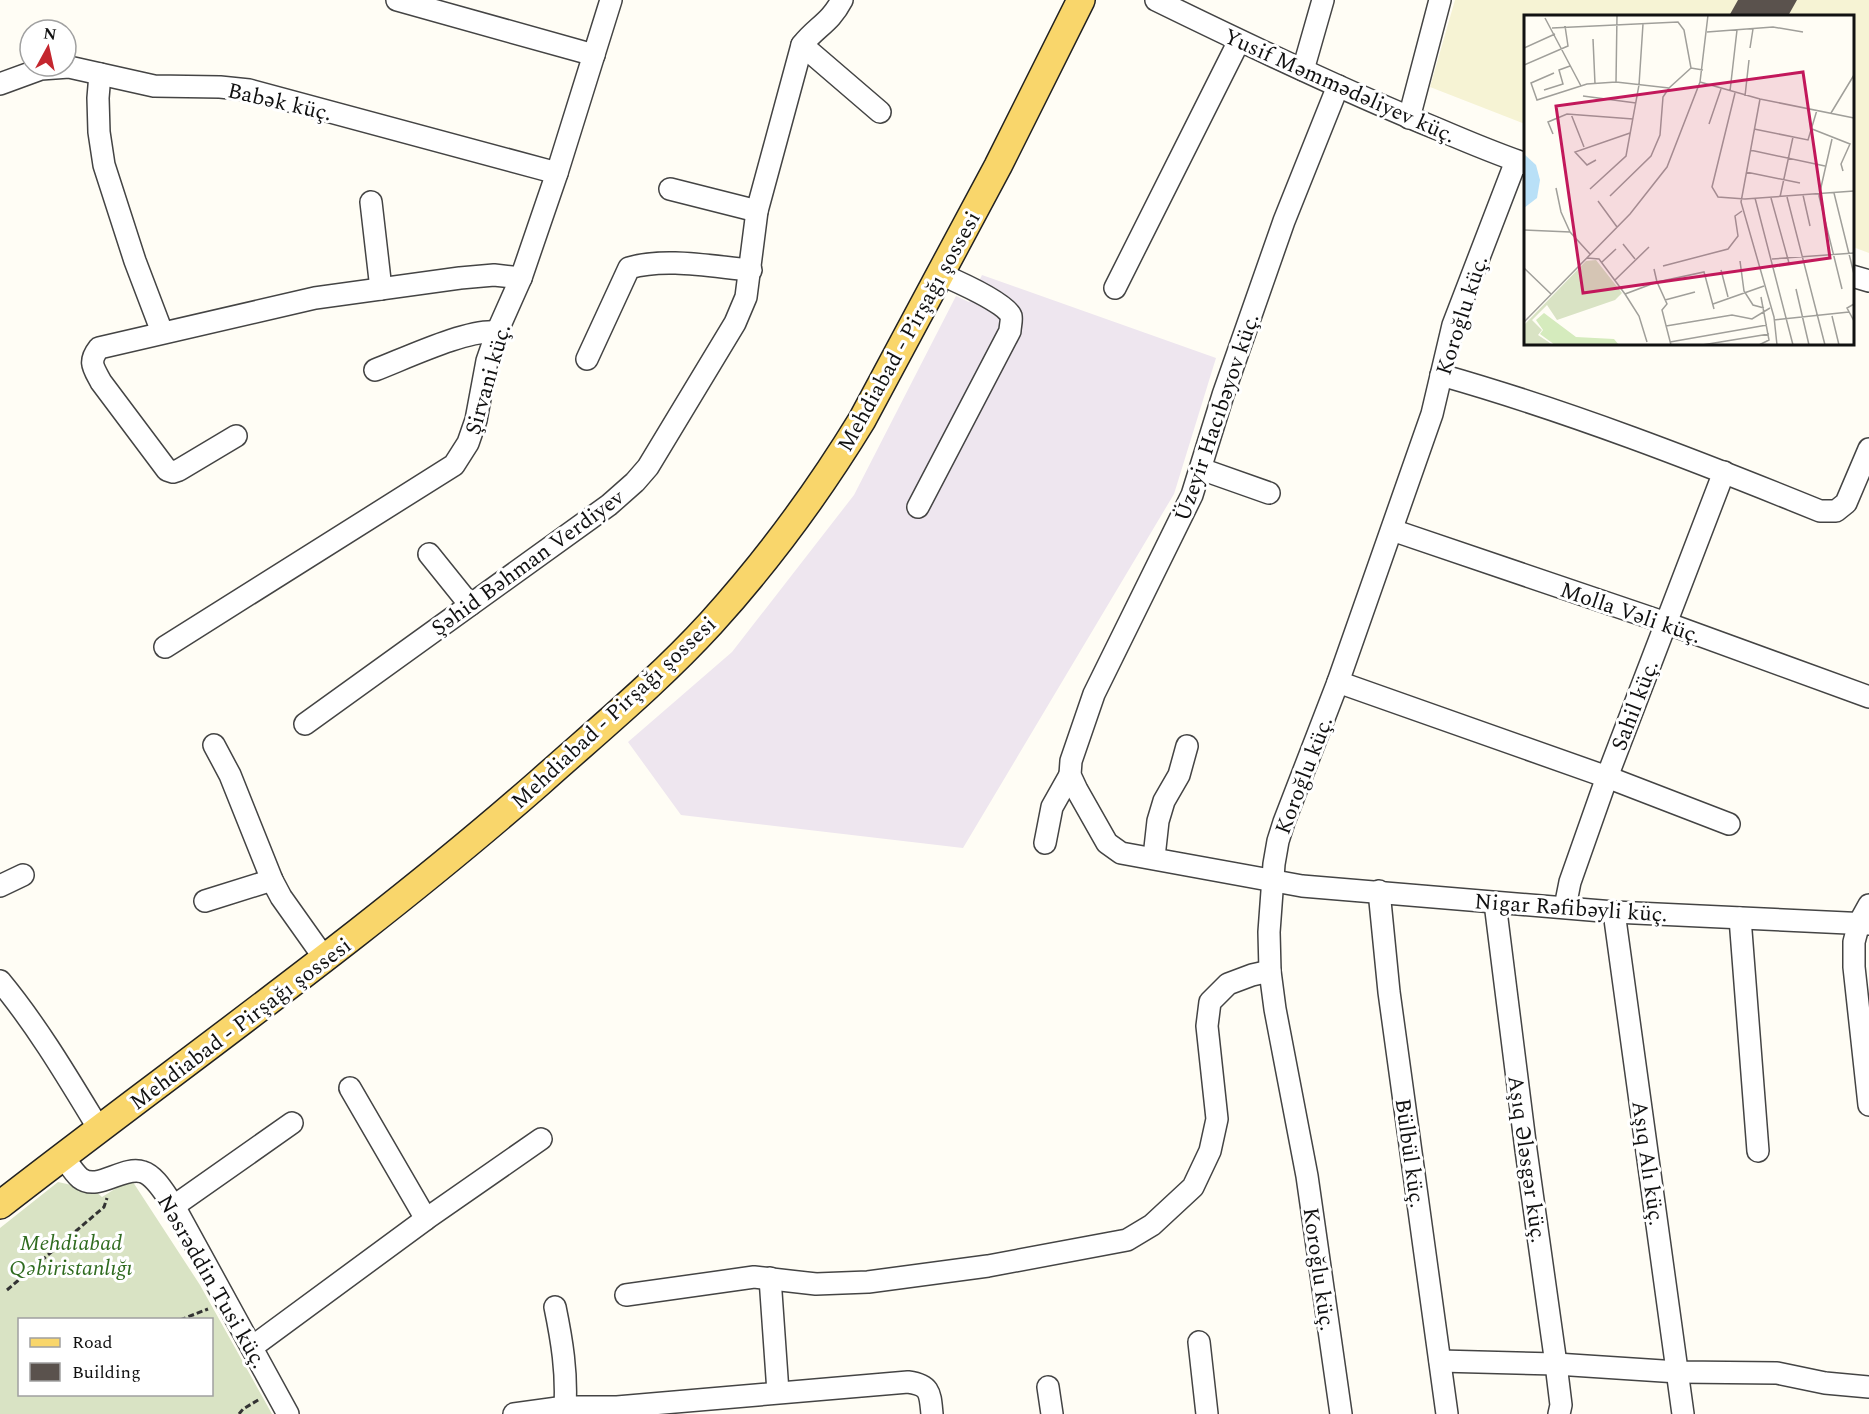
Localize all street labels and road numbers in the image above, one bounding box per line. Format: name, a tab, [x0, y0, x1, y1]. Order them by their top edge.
street label: Yusif Məmmədəliyev küç.	[1218, 20, 1461, 152]
street label: Babək küç.	[224, 74, 335, 130]
street label: Mehdiabad - Pirşağı şossesi	[829, 205, 989, 458]
street label: Koroğlu küç.	[1428, 251, 1497, 380]
street label: Üzeyir Hacıbəyov küç.	[1166, 309, 1268, 526]
street label: Şirvani küç.	[457, 320, 520, 439]
street label: Şəhid Bəhman Verdiyev	[424, 481, 632, 645]
street label: Molla Vəli küç.	[1556, 574, 1705, 653]
street label: Mehdiabad - Pirşağı şossesi	[504, 609, 724, 817]
street label: Sahil küç.	[1603, 655, 1668, 756]
street label: Koroğlu küç.	[1267, 712, 1342, 839]
street label: Nigar Rəfibəyli küç.	[1473, 885, 1669, 932]
street label: Mehdiabad - Pirşağı şossesi	[123, 930, 359, 1119]
street label: Aşıq Ələsgər küç.	[1498, 1073, 1555, 1245]
street label: Bülbül küç.	[1386, 1096, 1434, 1210]
street label: Aşıq Alı küç.	[1622, 1099, 1673, 1228]
street label: Nəsrəddin Tusi küç.	[148, 1189, 275, 1375]
street label: Koroğlu küç.	[1294, 1205, 1343, 1333]

